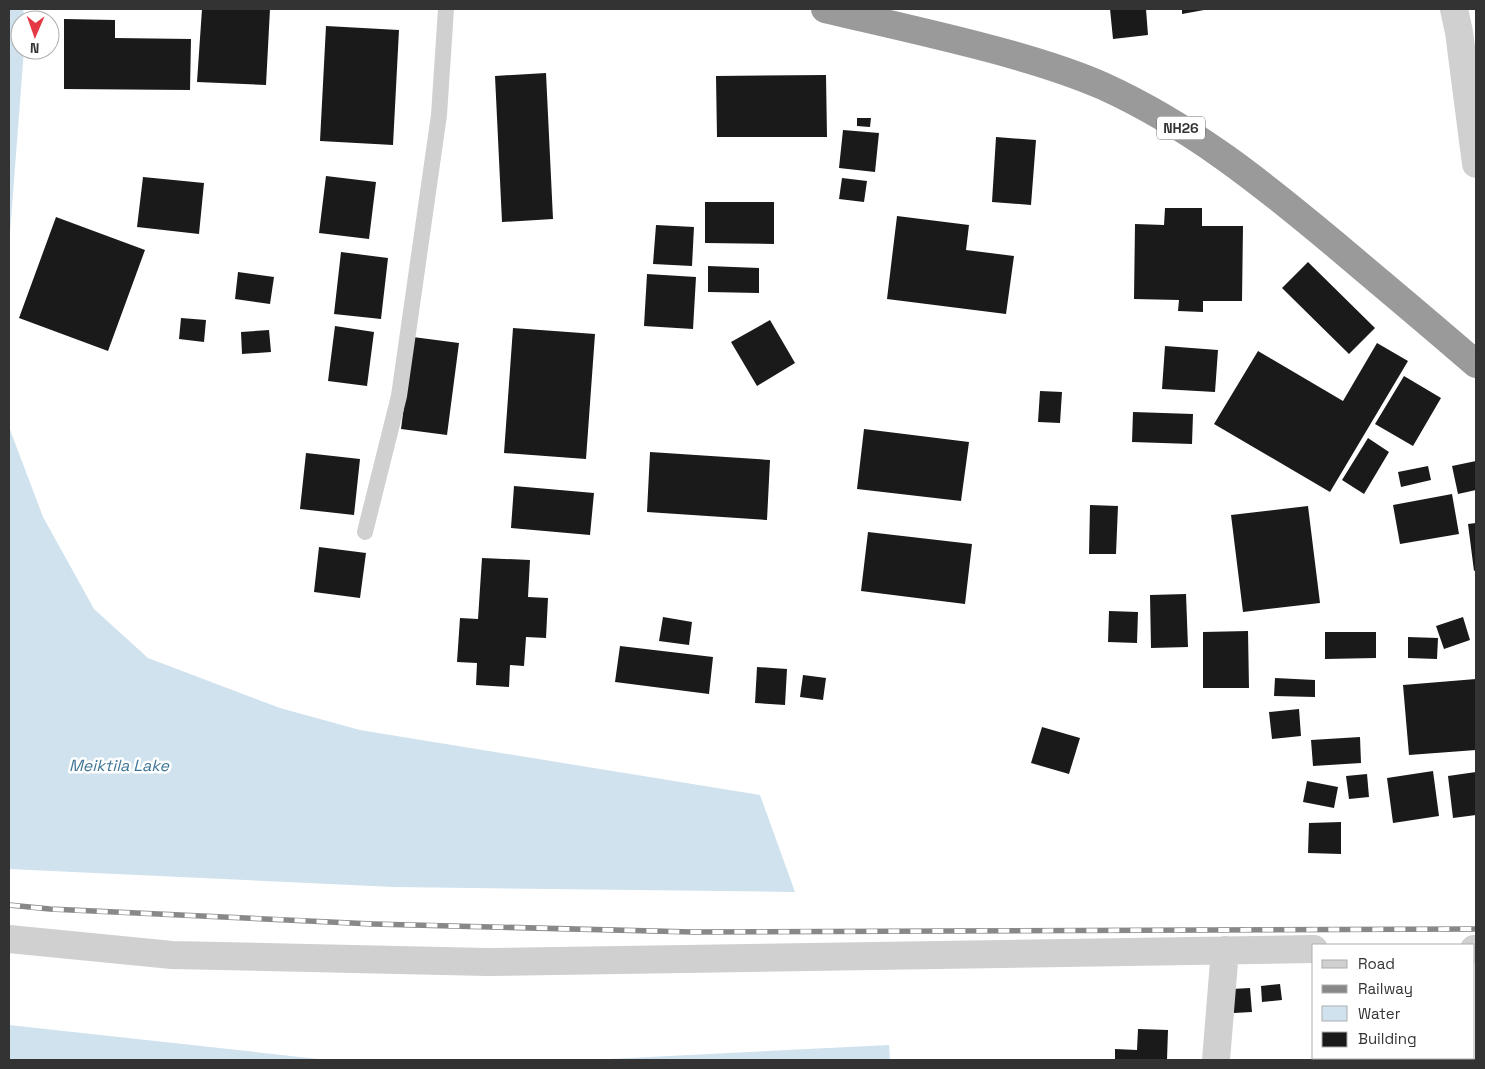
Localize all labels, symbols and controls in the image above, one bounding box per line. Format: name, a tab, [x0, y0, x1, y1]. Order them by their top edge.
north arrow	[10, 10, 60, 60]
text: N	[30, 39, 40, 57]
road number: NH26	[1157, 116, 1205, 140]
water label: Meiktila Lake	[69, 755, 169, 776]
legend	[1312, 944, 1475, 1059]
text: Road	[1358, 954, 1395, 973]
text: Railway	[1358, 979, 1413, 998]
text: Water	[1358, 1004, 1401, 1023]
text: Building	[1358, 1029, 1417, 1048]

